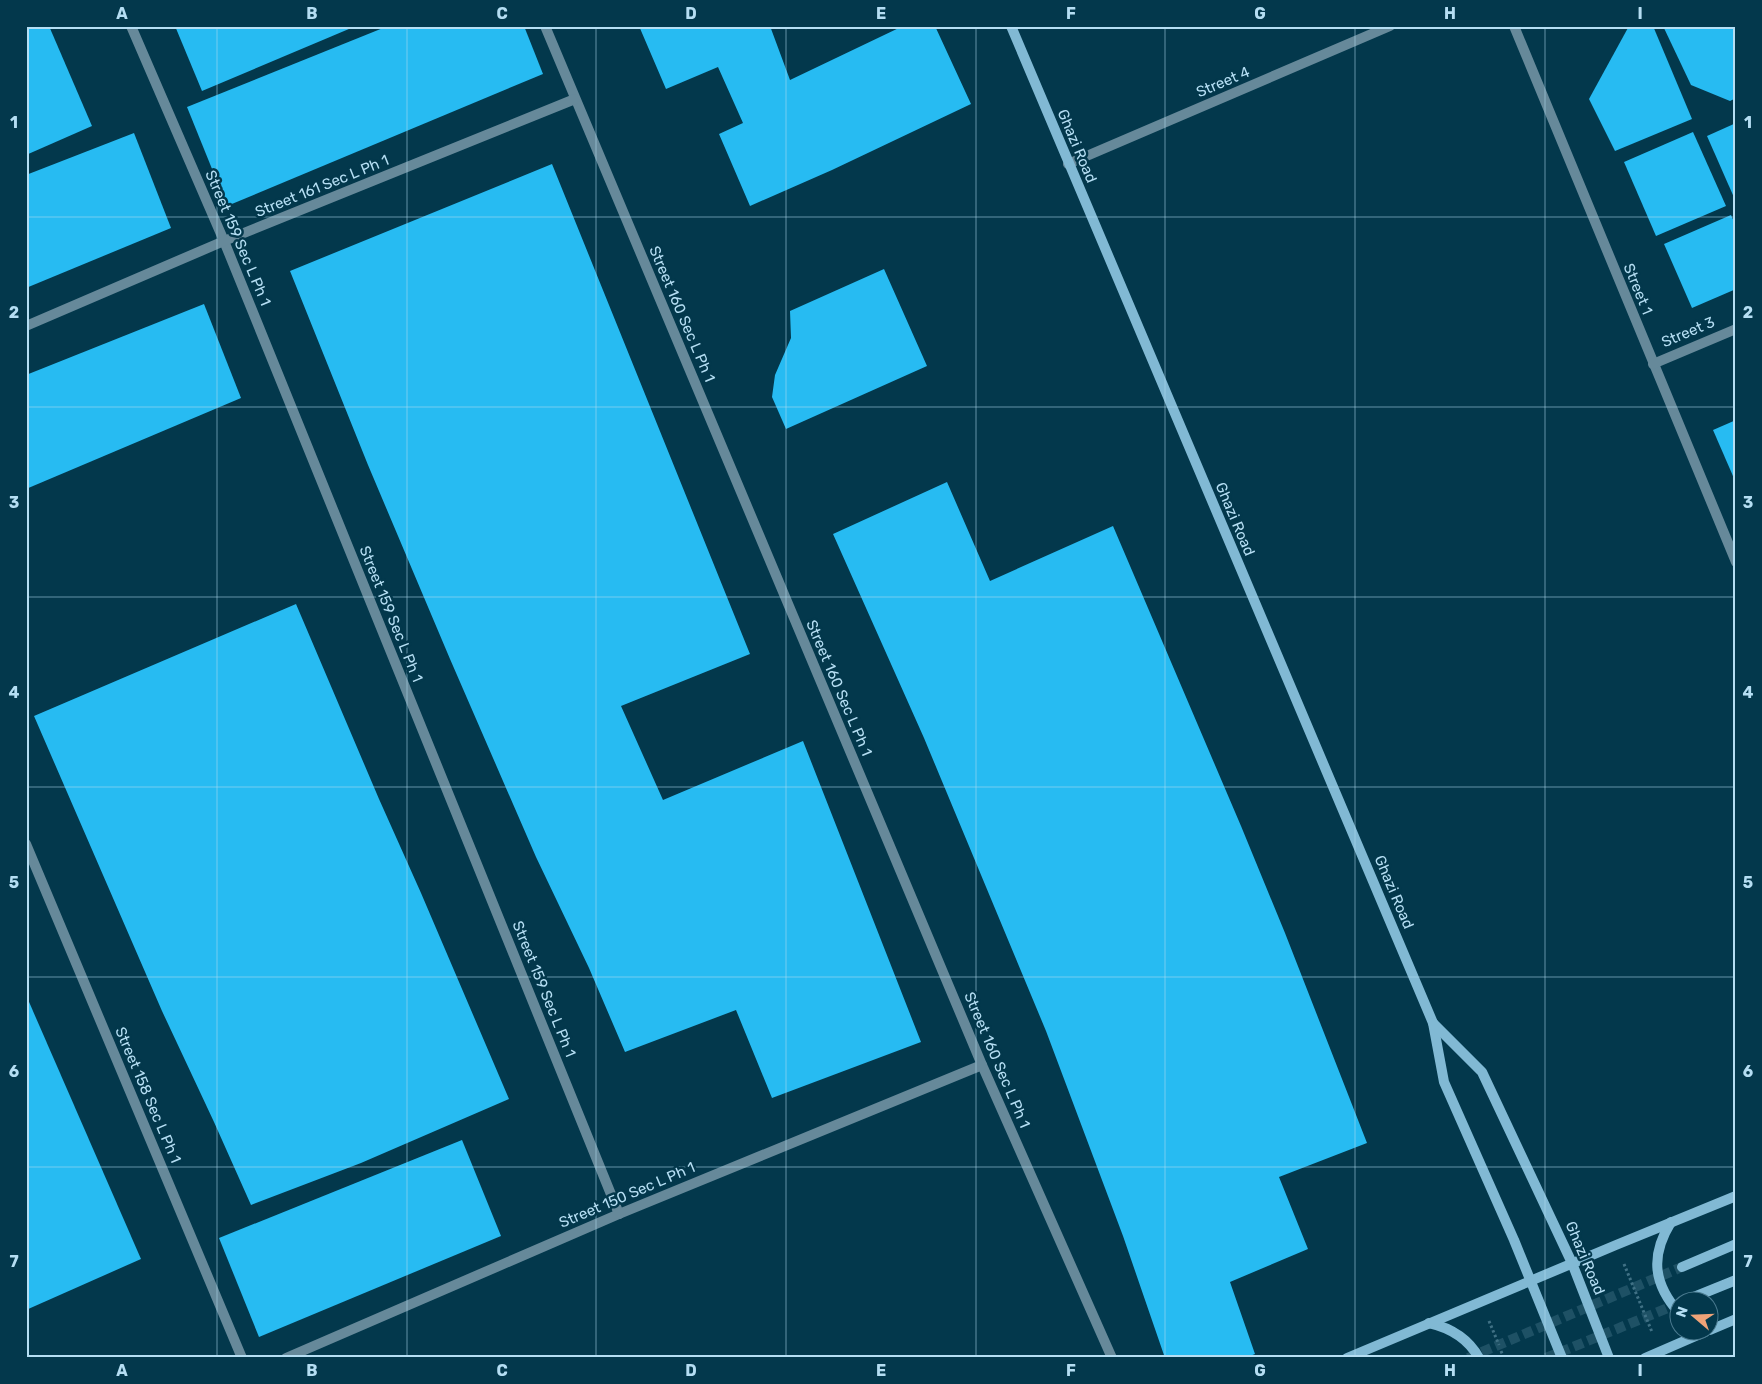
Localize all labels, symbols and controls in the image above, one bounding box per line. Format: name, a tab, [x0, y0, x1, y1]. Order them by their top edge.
text: A	[116, 4, 128, 23]
text: B	[306, 4, 318, 23]
text: C	[496, 4, 508, 23]
text: D	[685, 4, 697, 23]
text: E	[876, 4, 886, 23]
text: F	[1066, 4, 1076, 23]
text: G	[1254, 4, 1266, 23]
text: H	[1444, 4, 1456, 23]
text: I	[1637, 4, 1643, 23]
street label: Street 4	[1194, 63, 1252, 101]
street label: Ghazi Road	[1053, 107, 1101, 185]
text: 1	[10, 113, 18, 132]
text: 1	[1744, 113, 1752, 132]
street label: Street 161 Sec L Ph 1	[253, 151, 391, 221]
street label: Street 159 Sec L Ph 1	[201, 168, 275, 308]
street label: Street 160 Sec L Ph 1	[645, 243, 719, 385]
street label: Street 1	[1620, 261, 1656, 317]
text: 2	[9, 303, 19, 322]
text: 2	[1743, 303, 1753, 322]
street label: Street 3	[1659, 313, 1717, 351]
street label: Ghazi Road	[1211, 480, 1259, 558]
text: 3	[9, 493, 19, 512]
text: 3	[1743, 493, 1753, 512]
street label: Street 159 Sec L Ph 1	[355, 543, 427, 685]
street label: Street 160 Sec L Ph 1	[802, 617, 876, 759]
text: 4	[9, 683, 20, 702]
text: 4	[1743, 683, 1754, 702]
street label: Ghazi Road	[1370, 853, 1418, 931]
text: 5	[9, 873, 19, 892]
text: 5	[1743, 873, 1753, 892]
street label: Street 159 Sec L Ph 1	[508, 918, 580, 1060]
street label: Street 160 Sec L Ph 1	[960, 989, 1034, 1131]
street label: Street 158 Sec L Ph 1	[111, 1024, 185, 1166]
text: 6	[9, 1062, 19, 1081]
text: 6	[1743, 1062, 1753, 1081]
street label: Street 150 Sec L Ph 1	[556, 1158, 698, 1232]
street label: Ghazi Road	[1561, 1219, 1609, 1297]
text: 7	[9, 1252, 19, 1271]
text: 7	[1743, 1252, 1753, 1271]
north arrow	[1670, 1292, 1720, 1342]
text: N	[1673, 1304, 1692, 1319]
text: A	[116, 1361, 128, 1380]
text: B	[306, 1361, 318, 1380]
text: C	[496, 1361, 508, 1380]
text: D	[685, 1361, 697, 1380]
text: E	[876, 1361, 886, 1380]
text: F	[1066, 1361, 1076, 1380]
text: G	[1254, 1361, 1266, 1380]
text: H	[1444, 1361, 1456, 1380]
text: I	[1637, 1361, 1643, 1380]

